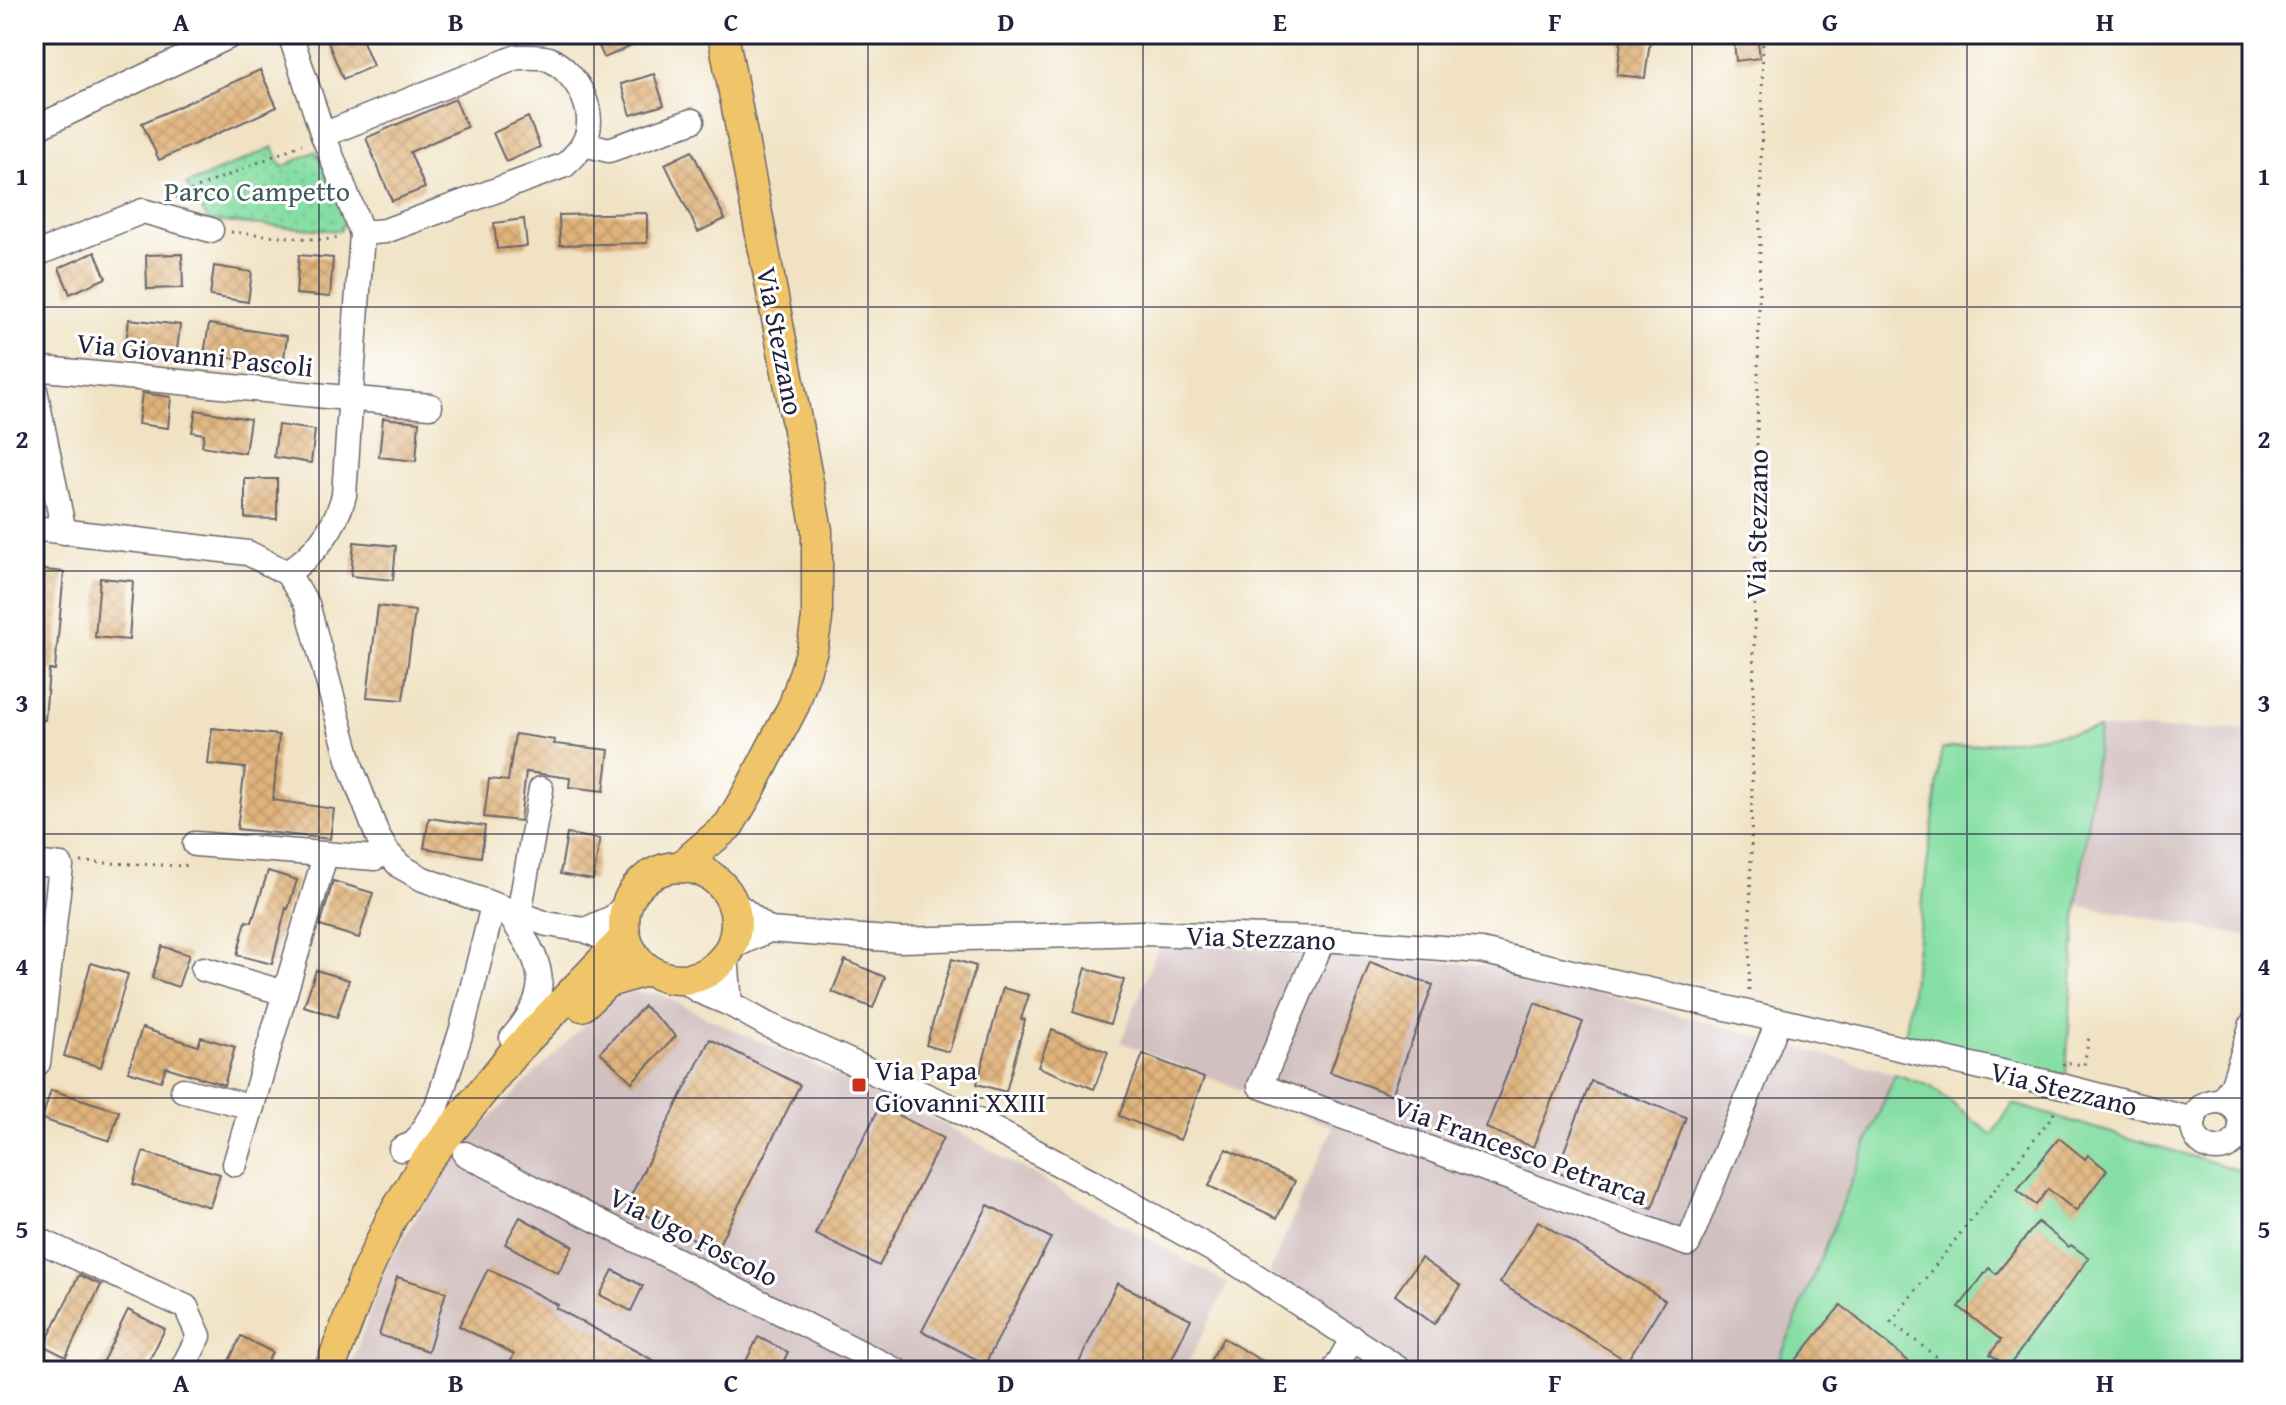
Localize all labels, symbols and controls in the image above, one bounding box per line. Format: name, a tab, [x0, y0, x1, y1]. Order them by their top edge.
text: A	[173, 2, 190, 41]
text: B	[448, 2, 464, 41]
text: C	[724, 2, 738, 41]
text: D	[998, 2, 1014, 41]
text: E	[1273, 2, 1287, 41]
text: F	[1548, 2, 1562, 41]
text: G	[1822, 2, 1838, 41]
text: H	[2096, 2, 2114, 41]
text: 1	[15, 156, 29, 195]
text: 1	[2257, 156, 2271, 195]
park label: Parco Campetto	[164, 170, 350, 211]
street label: Via Stezzano	[747, 263, 815, 419]
street label: Via Giovanni Pascoli	[75, 321, 315, 387]
text: 2	[15, 419, 29, 458]
text: 2	[2257, 419, 2271, 458]
street label: Via Stezzano	[1734, 449, 1778, 599]
text: 3	[15, 683, 29, 722]
text: 3	[2257, 683, 2271, 722]
street label: Via Stezzano	[1185, 914, 1337, 960]
text: 4	[15, 946, 29, 985]
text: 4	[2257, 946, 2271, 985]
place label: Via Papa Giovanni XXIII	[875, 1049, 1046, 1122]
street label: Via Stezzano	[1986, 1050, 2142, 1126]
marker: Via Papa Giovanni XXIII	[850, 1076, 868, 1094]
street label: Via Francesco Petrarca	[1388, 1085, 1655, 1215]
street label: Via Ugo Foscolo	[602, 1176, 786, 1296]
text: 5	[15, 1209, 29, 1248]
text: 5	[2257, 1209, 2271, 1248]
text: A	[173, 1363, 190, 1402]
text: B	[448, 1363, 464, 1402]
text: C	[724, 1363, 738, 1402]
text: D	[998, 1363, 1014, 1402]
text: E	[1273, 1363, 1287, 1402]
text: F	[1548, 1363, 1562, 1402]
text: G	[1822, 1363, 1838, 1402]
text: H	[2096, 1363, 2114, 1402]

